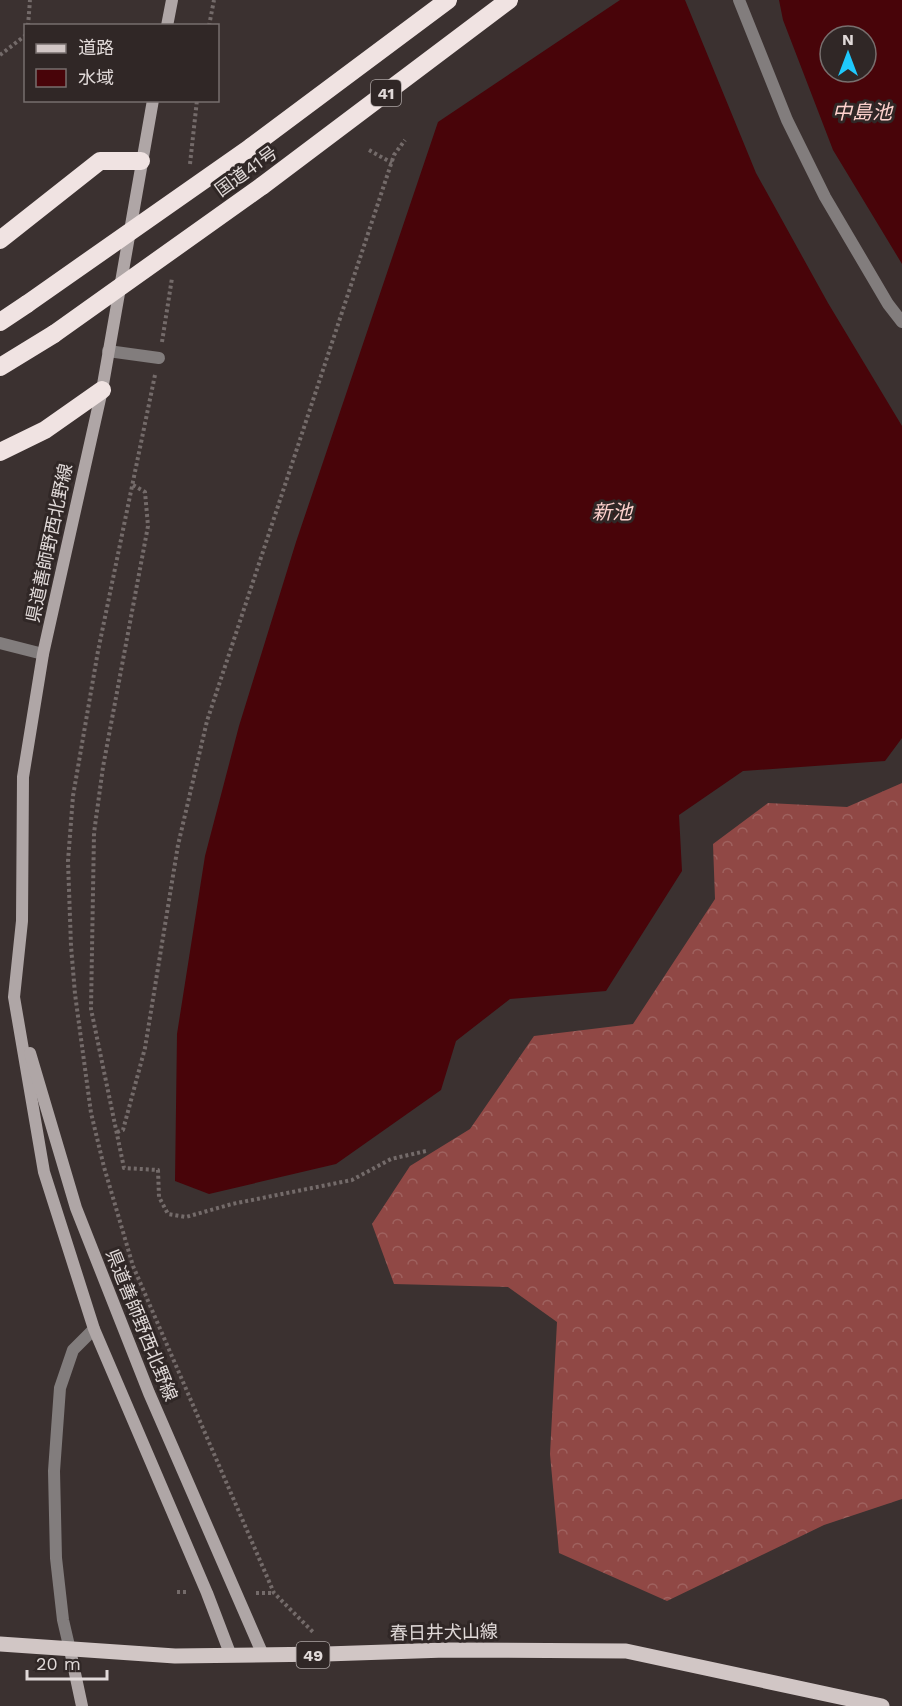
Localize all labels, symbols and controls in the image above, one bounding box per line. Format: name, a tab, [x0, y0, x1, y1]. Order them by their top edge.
legend	[24, 24, 219, 102]
north arrow	[818, 24, 878, 84]
text: N	[842, 30, 854, 49]
text: 道路	[78, 37, 114, 58]
text: 水域	[78, 67, 114, 88]
road number: 41	[371, 80, 401, 106]
water label: 中島池	[832, 100, 894, 124]
street label: 国道41号	[211, 141, 281, 201]
street label: 県道善師野西北野線	[22, 462, 76, 624]
water label: 新池	[592, 500, 634, 524]
street label: 県道善師野西北野線	[102, 1246, 182, 1404]
street label: 春日井犬山線	[390, 1621, 498, 1643]
road number: 49	[296, 1642, 330, 1668]
scale bar	[27, 1643, 106, 1681]
text: 20 m	[36, 1653, 81, 1674]

